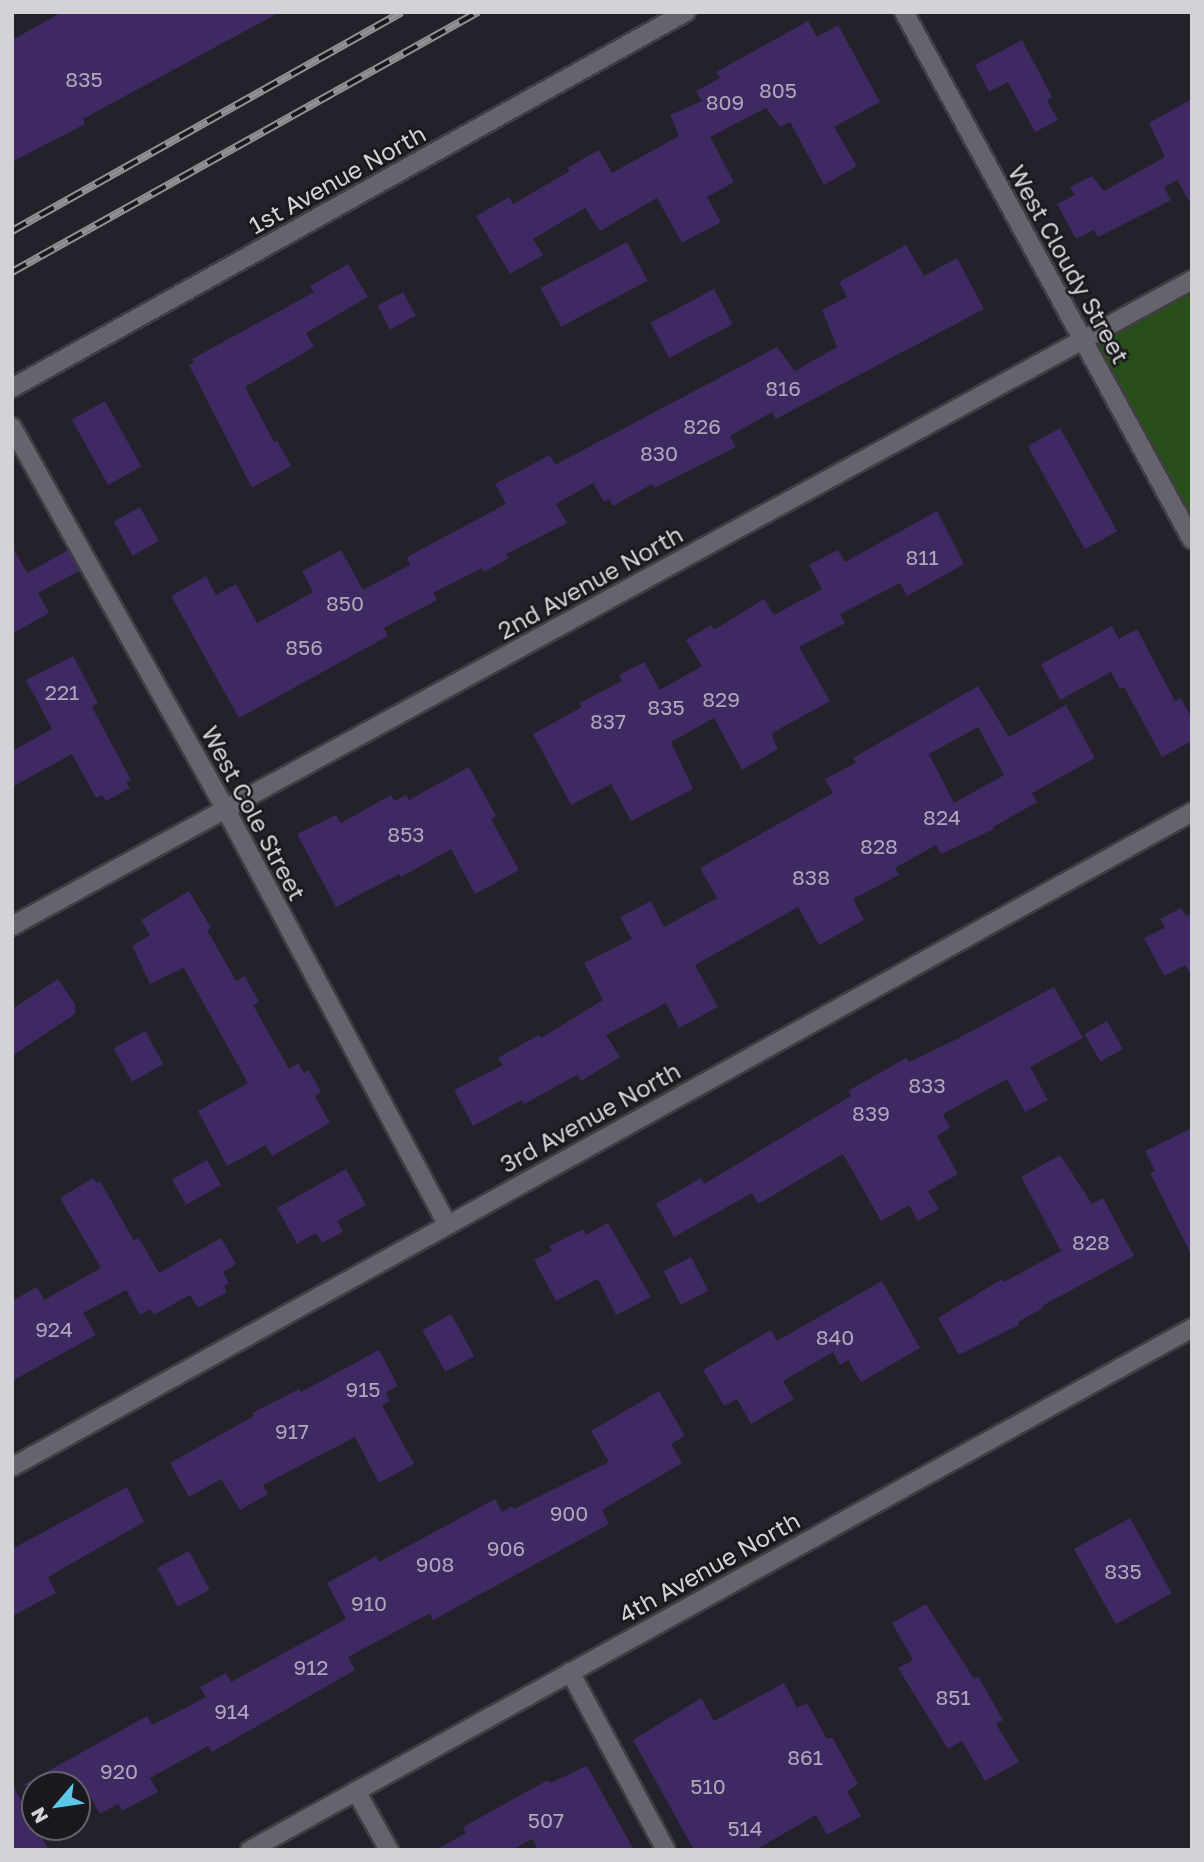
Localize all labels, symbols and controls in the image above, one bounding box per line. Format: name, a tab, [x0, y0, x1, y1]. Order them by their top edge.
house number: 835	[65, 66, 103, 92]
house number: 805	[759, 77, 797, 103]
house number: 809	[706, 89, 744, 115]
street label: 1st Avenue North	[244, 119, 430, 239]
street label: West Cloudy Street	[1003, 160, 1135, 368]
house number: 816	[765, 375, 801, 401]
house number: 826	[683, 413, 721, 439]
house number: 830	[640, 440, 678, 466]
street label: 2nd Avenue North	[492, 519, 688, 645]
house number: 811	[905, 544, 939, 570]
house number: 850	[326, 590, 364, 616]
house number: 856	[285, 634, 323, 660]
house number: 221	[45, 679, 79, 705]
house number: 829	[702, 686, 740, 712]
house number: 835	[647, 694, 685, 720]
house number: 837	[590, 708, 626, 734]
street label: West Cole Street	[196, 721, 312, 905]
house number: 824	[923, 804, 961, 830]
house number: 853	[387, 821, 425, 847]
house number: 828	[860, 833, 898, 859]
house number: 838	[792, 864, 830, 890]
street label: 3rd Avenue North	[495, 1056, 685, 1178]
house number: 833	[908, 1072, 946, 1098]
house number: 839	[852, 1100, 890, 1126]
house number: 828	[1072, 1229, 1110, 1255]
house number: 924	[35, 1316, 73, 1342]
house number: 840	[816, 1324, 854, 1350]
house number: 915	[345, 1376, 381, 1402]
house number: 917	[275, 1418, 309, 1444]
house number: 900	[550, 1500, 588, 1526]
street label: 4th Avenue North	[613, 1505, 805, 1629]
house number: 906	[487, 1535, 525, 1561]
house number: 908	[416, 1551, 454, 1577]
house number: 835	[1104, 1558, 1142, 1584]
house number: 910	[351, 1590, 387, 1616]
house number: 912	[293, 1654, 329, 1680]
house number: 851	[935, 1684, 971, 1710]
house number: 914	[214, 1698, 250, 1724]
house number: 861	[787, 1744, 823, 1770]
house number: 920	[100, 1758, 138, 1784]
north arrow	[21, 1771, 91, 1841]
house number: 510	[690, 1773, 726, 1799]
text: N	[25, 1804, 53, 1827]
house number: 507	[528, 1807, 564, 1833]
house number: 514	[727, 1815, 763, 1841]

